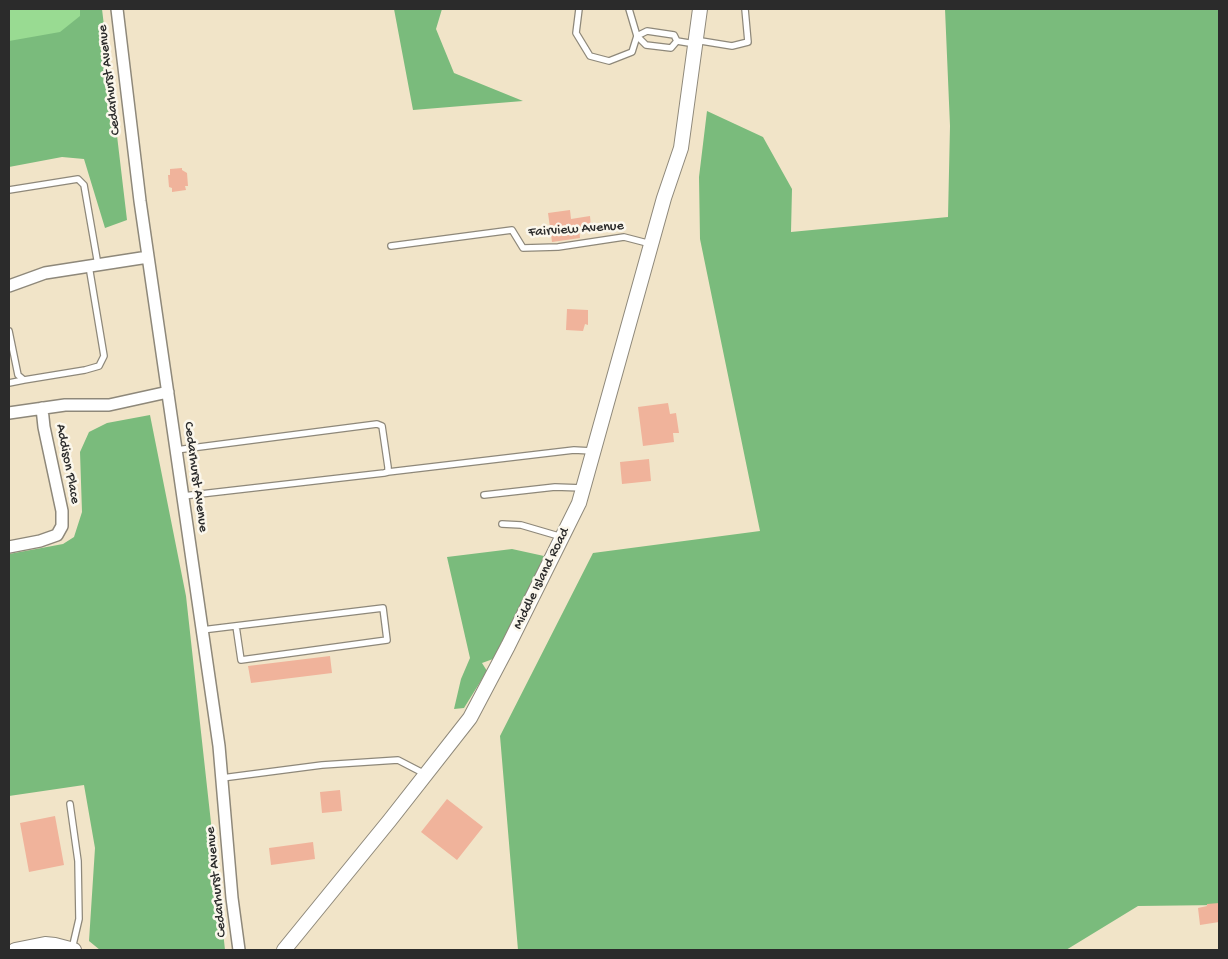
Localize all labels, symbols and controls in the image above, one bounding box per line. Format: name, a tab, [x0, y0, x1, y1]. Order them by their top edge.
street label: Cedarhurst Avenue	[95, 24, 125, 136]
street label: Fairview Avenue	[528, 218, 624, 242]
street label: Cedarhurst Avenue	[179, 421, 211, 533]
street label: Addison Place	[51, 423, 83, 505]
street label: Middle Island Road	[510, 525, 574, 633]
street label: Cedarhurst Avenue	[203, 826, 231, 938]

